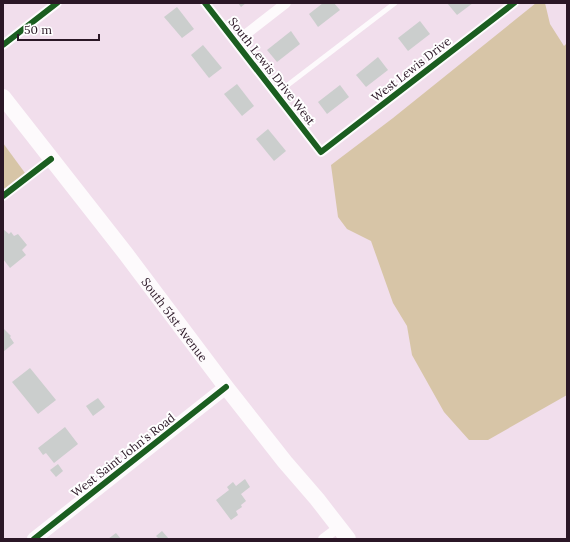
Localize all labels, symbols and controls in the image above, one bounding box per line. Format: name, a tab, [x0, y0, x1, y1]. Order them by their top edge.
street label: South Lewis Drive West	[225, 14, 319, 128]
scale bar	[18, 16, 99, 42]
text: 50 m	[24, 22, 52, 37]
street label: West Lewis Drive	[368, 33, 454, 105]
street label: South 51st Avenue	[139, 274, 212, 364]
street label: West Saint John's Road	[68, 410, 178, 500]

